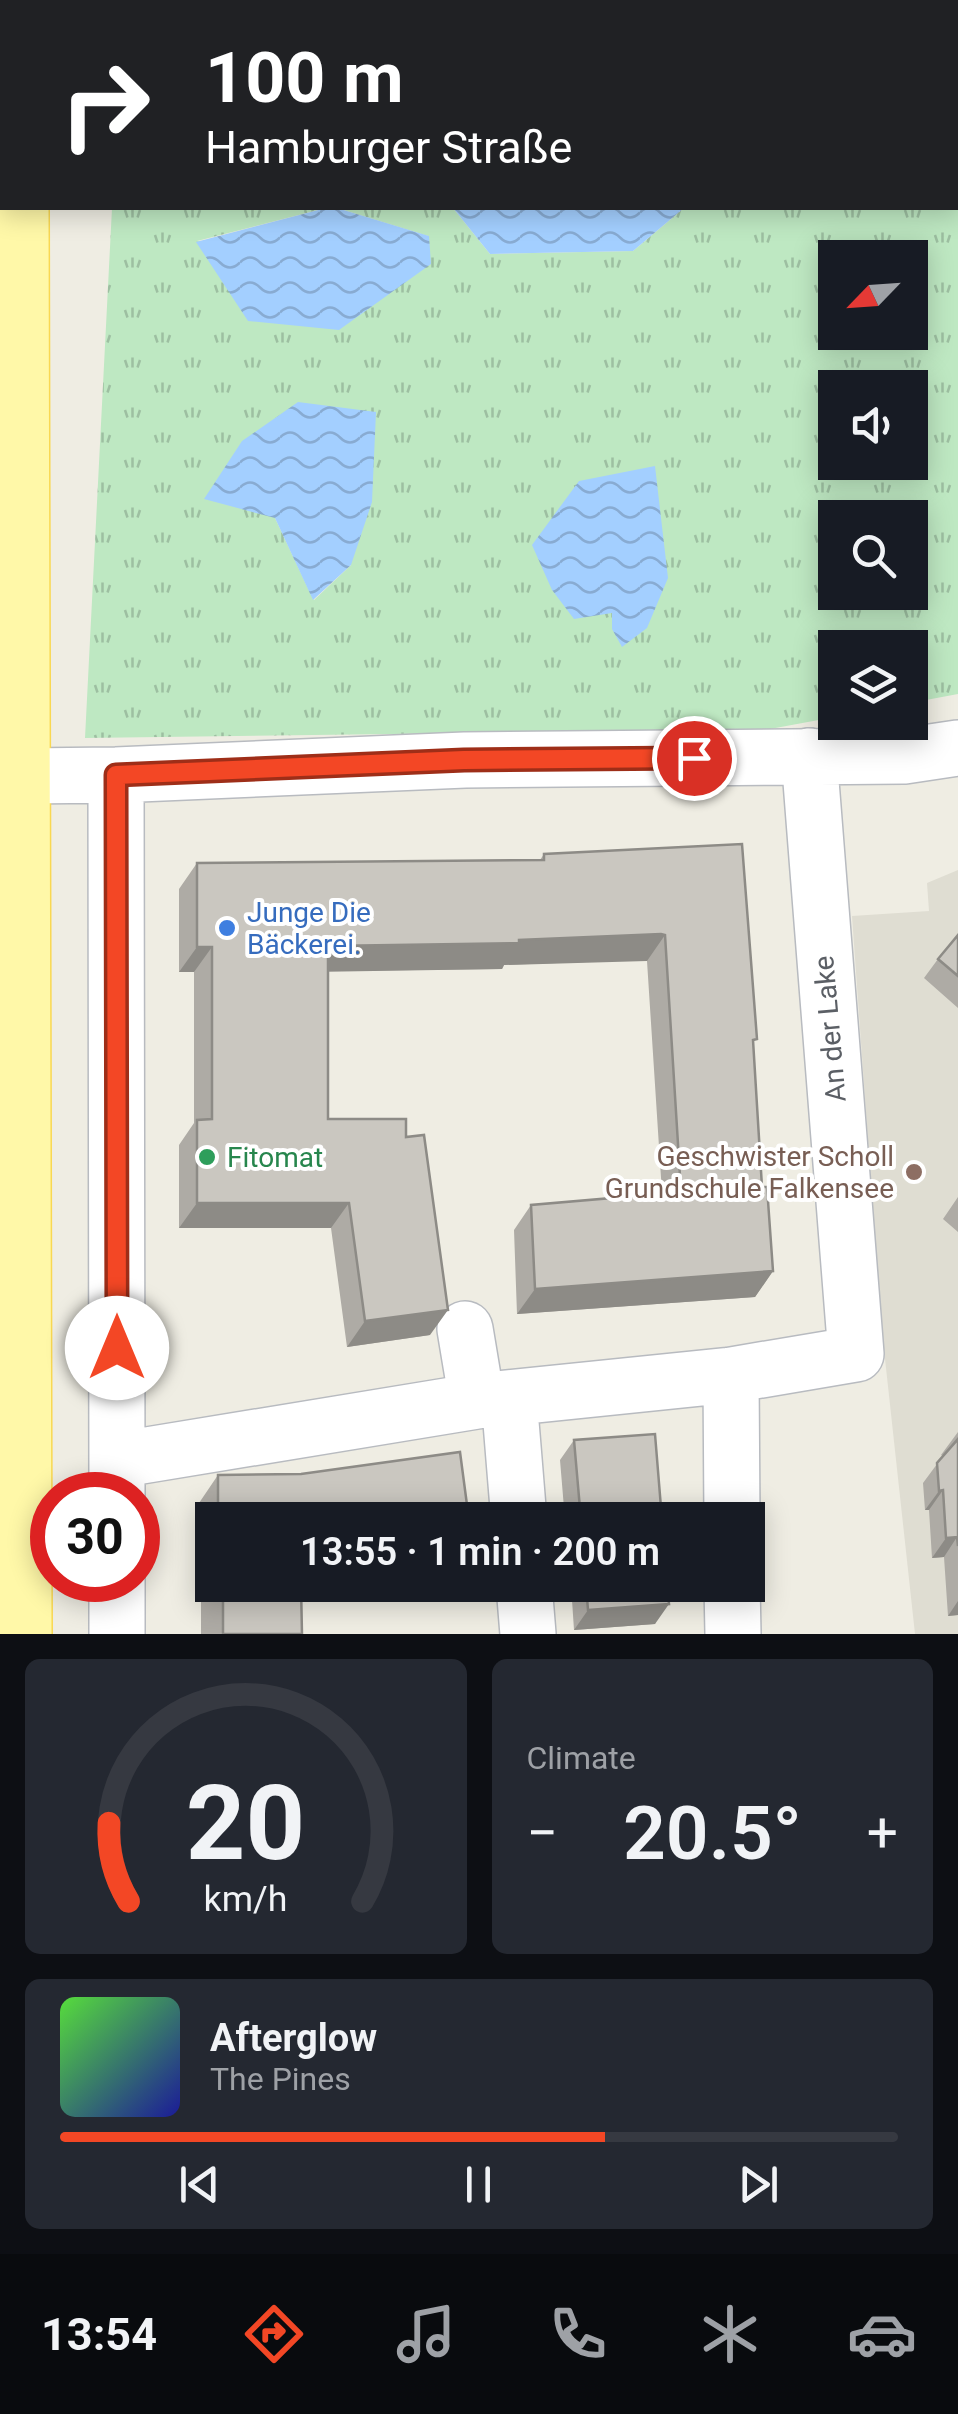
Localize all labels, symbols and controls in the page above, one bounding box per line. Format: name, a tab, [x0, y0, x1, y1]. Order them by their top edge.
text: 100 m	[205, 37, 404, 119]
icon: right	[40, 40, 170, 170]
text: Hamburger Straße	[205, 121, 572, 174]
north arrow	[818, 240, 928, 350]
map controls	[818, 240, 928, 740]
button: sound	[818, 370, 928, 480]
button: search	[818, 500, 928, 610]
button: layers	[818, 630, 928, 740]
pin	[652, 716, 737, 801]
icon: arrive	[667, 731, 722, 786]
place label: Junge Die Bäckerei.	[247, 896, 371, 961]
marker: Junge Die Bäckerei.	[216, 917, 238, 939]
street label: An der Lake	[807, 954, 853, 1104]
place label: Geschwister Scholl Grundschule Falkensee	[605, 1140, 894, 1205]
place label: Fitomat	[227, 1141, 323, 1174]
marker: Fitomat	[196, 1146, 218, 1168]
marker: Geschwister Scholl Grundschule Falkensee	[903, 1161, 925, 1183]
position arrow	[65, 1296, 169, 1400]
speed limit sign: 30	[30, 1472, 160, 1602]
text: 13:55 · 1 min · 200 m	[300, 1530, 660, 1574]
text: Climate	[527, 1739, 636, 1777]
text: 20	[186, 1763, 305, 1884]
text: 20.5°	[623, 1789, 802, 1877]
text: −	[527, 1801, 558, 1865]
text: +	[867, 1801, 898, 1865]
text: km/h	[204, 1878, 288, 1920]
text: Afterglow	[210, 2016, 377, 2060]
text: The Pines	[210, 2060, 351, 2098]
icon: previous	[172, 2157, 227, 2212]
icon: pause	[451, 2157, 506, 2212]
icon: next	[731, 2157, 786, 2212]
icon: directions	[239, 2299, 309, 2369]
icon: music	[391, 2299, 461, 2369]
icon: phone	[543, 2299, 613, 2369]
icon: climate	[695, 2299, 765, 2369]
icon: car	[847, 2299, 917, 2369]
text: 13:54	[41, 2308, 157, 2361]

